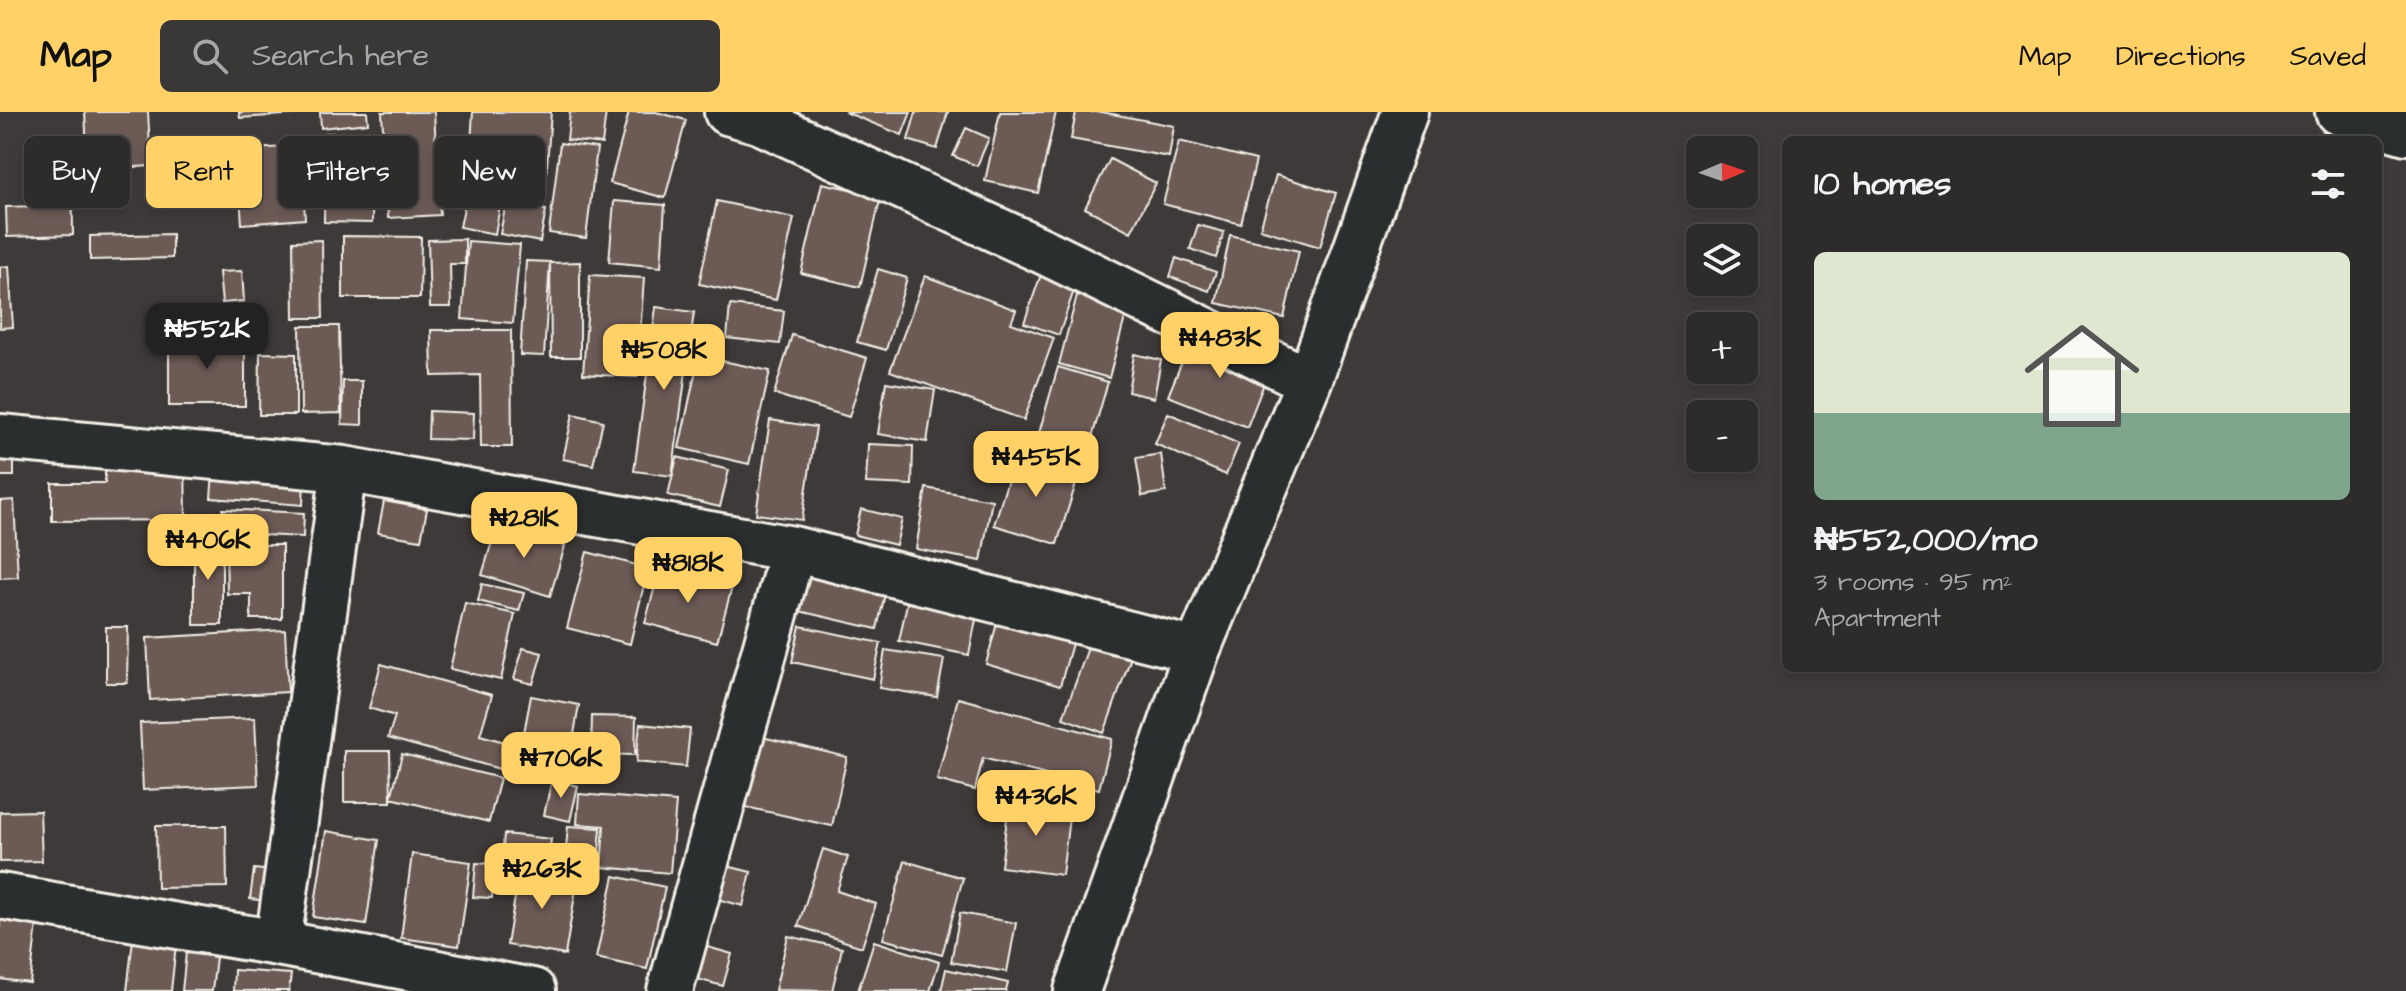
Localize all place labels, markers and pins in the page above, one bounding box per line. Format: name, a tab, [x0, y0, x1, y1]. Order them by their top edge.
pin: ₦552K	[151, 303, 263, 371]
pin: ₦483K	[1164, 312, 1276, 380]
pin: ₦508K	[608, 324, 720, 392]
pin: ₦455K	[980, 431, 1092, 499]
pin: ₦281K	[468, 492, 580, 560]
pin: ₦406K	[152, 514, 264, 582]
pin: ₦818K	[632, 537, 744, 605]
pin: ₦706K	[505, 732, 617, 800]
pin: ₦436K	[980, 770, 1092, 838]
pin: ₦263K	[486, 843, 598, 911]

